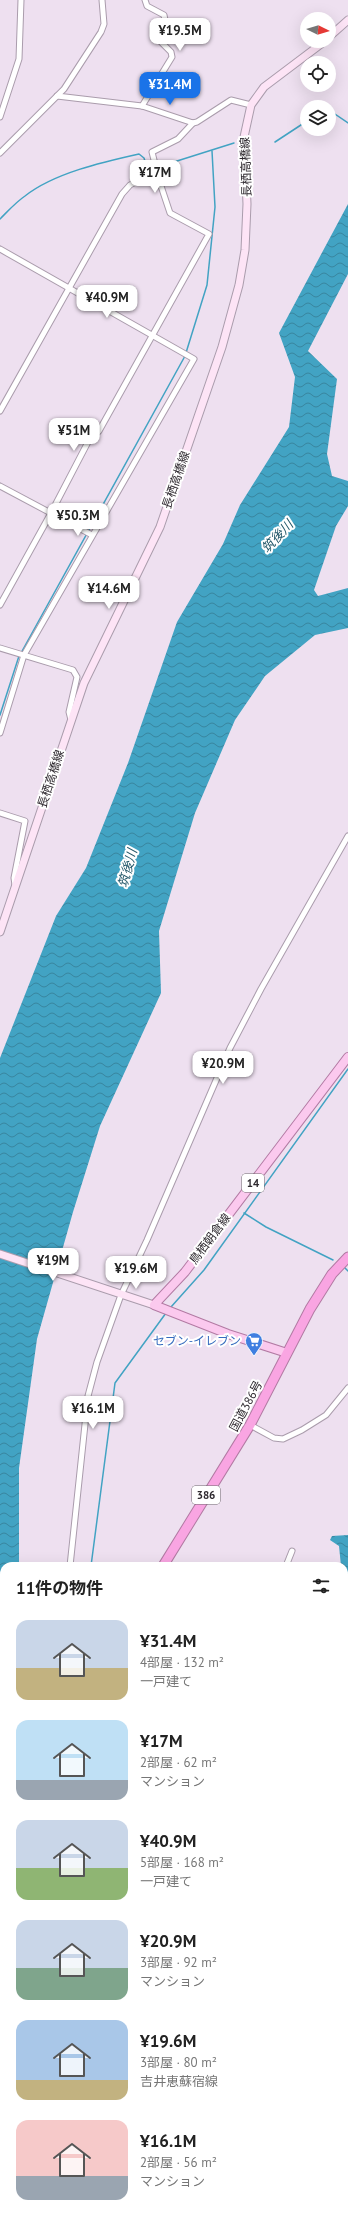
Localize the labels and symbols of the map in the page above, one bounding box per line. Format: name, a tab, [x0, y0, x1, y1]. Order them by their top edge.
north arrow	[300, 12, 336, 48]
pin: ¥19.5M	[147, 18, 213, 52]
pin: ¥31.4M	[137, 72, 203, 106]
street label: 長栖高橋線	[237, 137, 254, 197]
pin: ¥17M	[131, 160, 179, 194]
pin: ¥40.9M	[74, 285, 140, 319]
pin: ¥51M	[50, 418, 98, 452]
street label: 長栖高橋線	[159, 449, 192, 511]
pin: ¥50.3M	[45, 503, 111, 537]
water label: 筑後川	[258, 515, 298, 556]
pin: ¥14.6M	[76, 576, 142, 610]
street label: 長栖高橋線	[34, 748, 67, 810]
water label: 筑後川	[114, 845, 141, 889]
pin: ¥20.9M	[190, 1051, 256, 1085]
road number: 14	[242, 1174, 264, 1192]
street label: 鳥栖朝倉線	[186, 1210, 234, 1267]
pin: ¥19M	[29, 1248, 77, 1282]
pin: ¥19.6M	[103, 1256, 169, 1290]
supermarket icon: セブン-イレブン	[244, 1331, 264, 1356]
place label: セブン-イレブン	[153, 1333, 241, 1348]
street label: 国道386号	[226, 1378, 265, 1434]
pin: ¥16.1M	[60, 1396, 126, 1430]
road number: 386	[192, 1486, 220, 1504]

